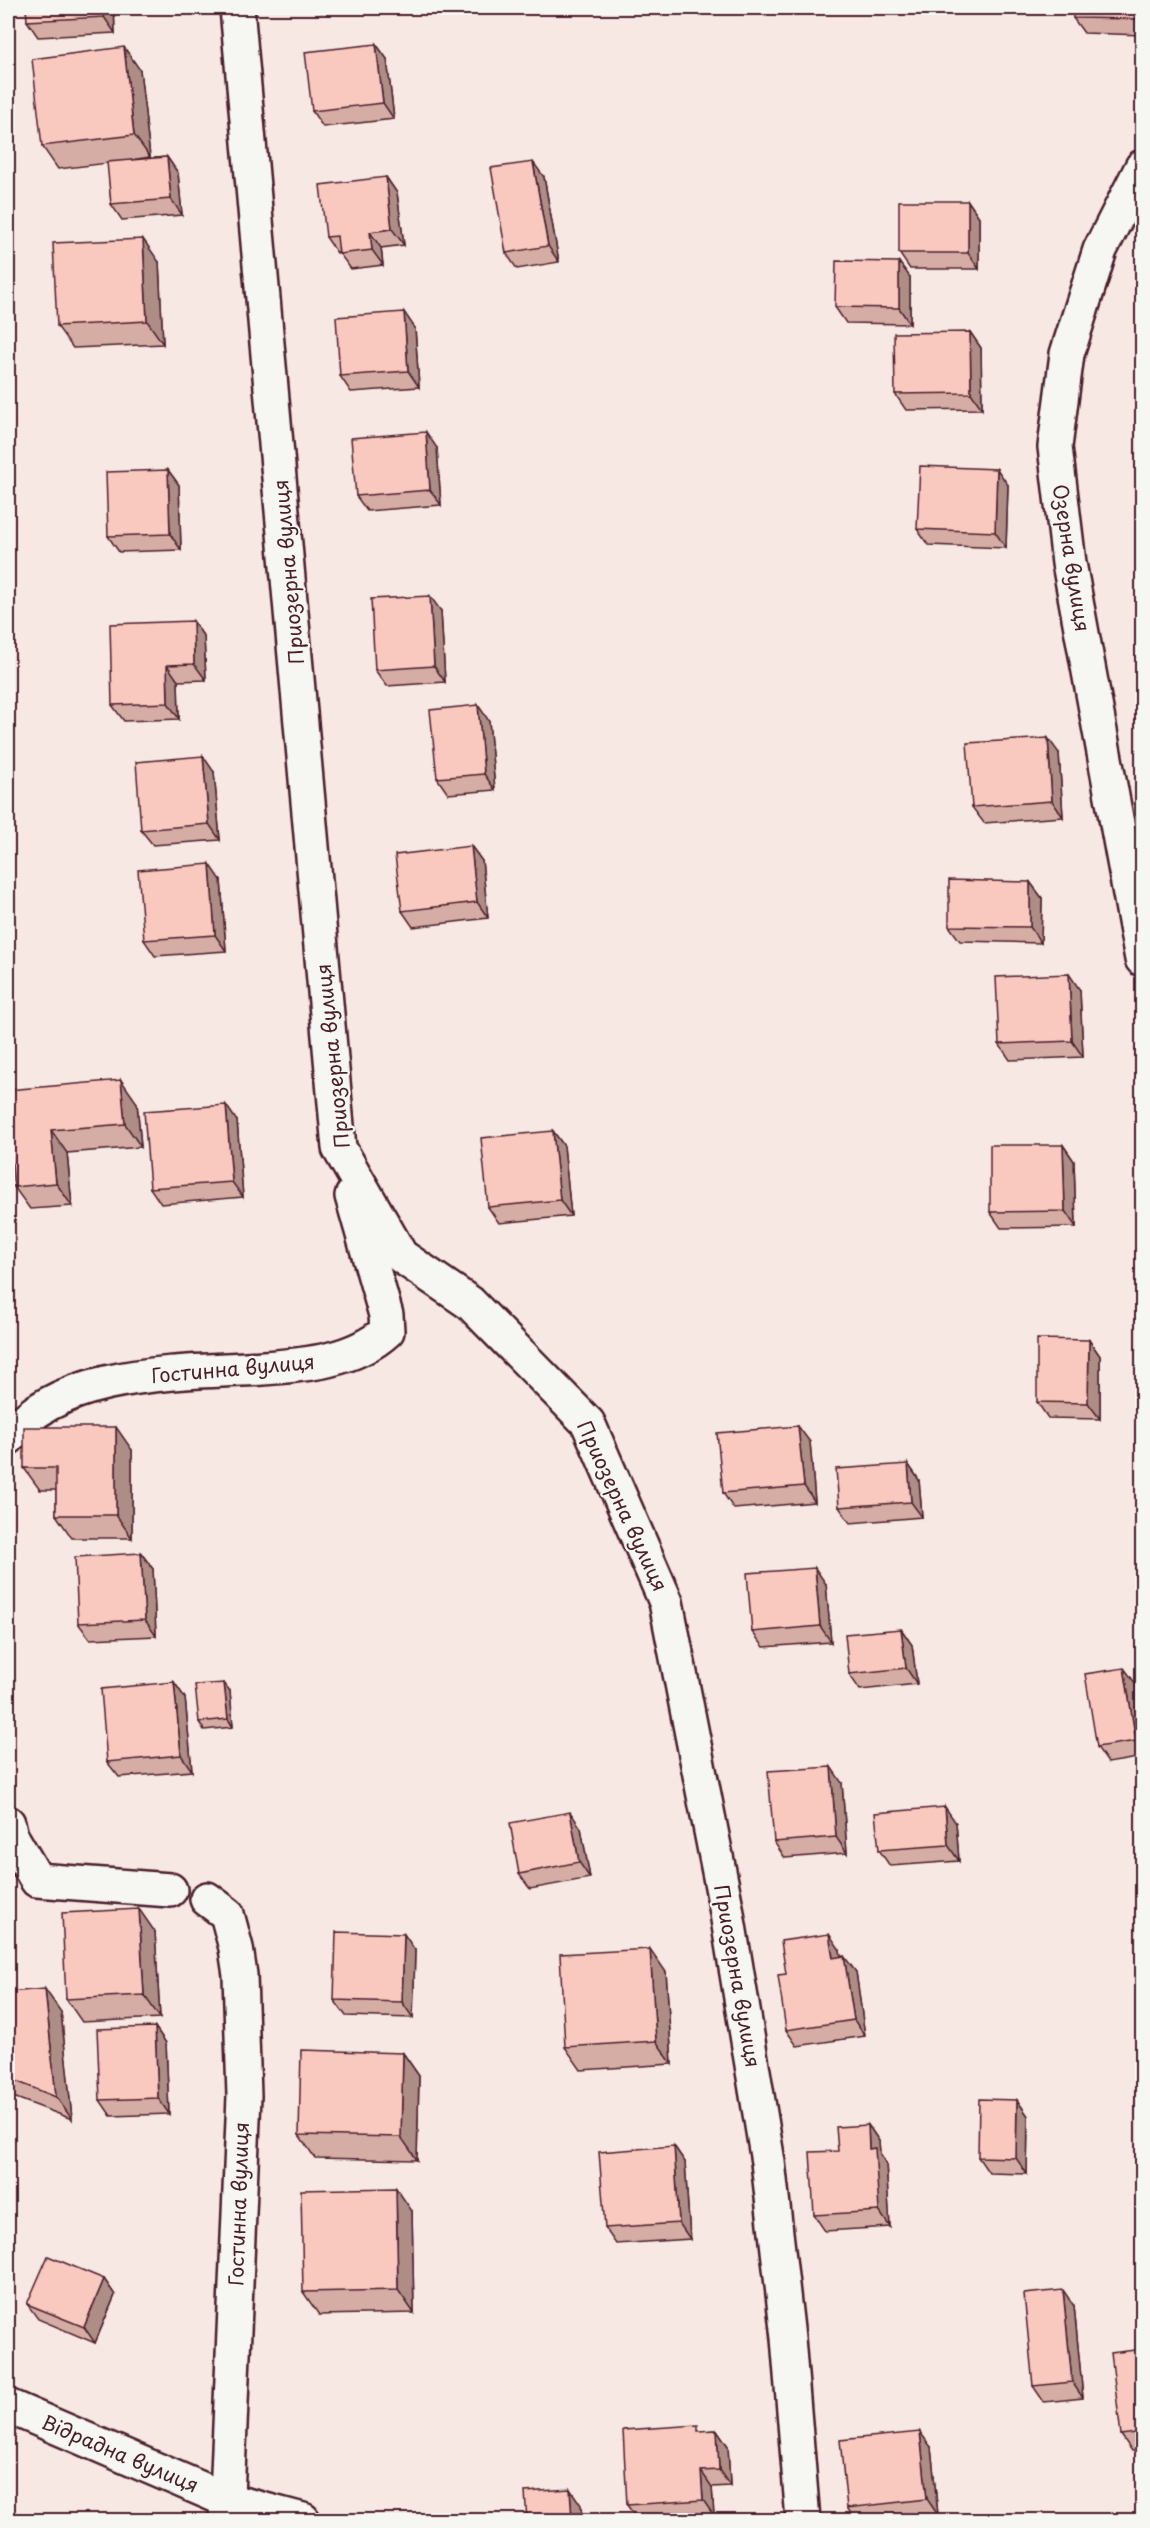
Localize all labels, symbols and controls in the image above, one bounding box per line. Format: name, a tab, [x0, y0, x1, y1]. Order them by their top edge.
street label: Приозерна вулиця	[265, 478, 311, 666]
street label: Озерна вулиця	[1046, 482, 1098, 634]
street label: Приозерна вулиця	[307, 962, 357, 1150]
street label: Гостинна вулиця	[150, 1346, 316, 1390]
street label: Приозерна вулиця	[570, 1415, 676, 1596]
street label: Приозерна вулиця	[707, 1882, 769, 2070]
street label: Гостинна вулиця	[220, 2121, 256, 2287]
street label: Відрадна вулиця	[37, 2407, 203, 2500]

